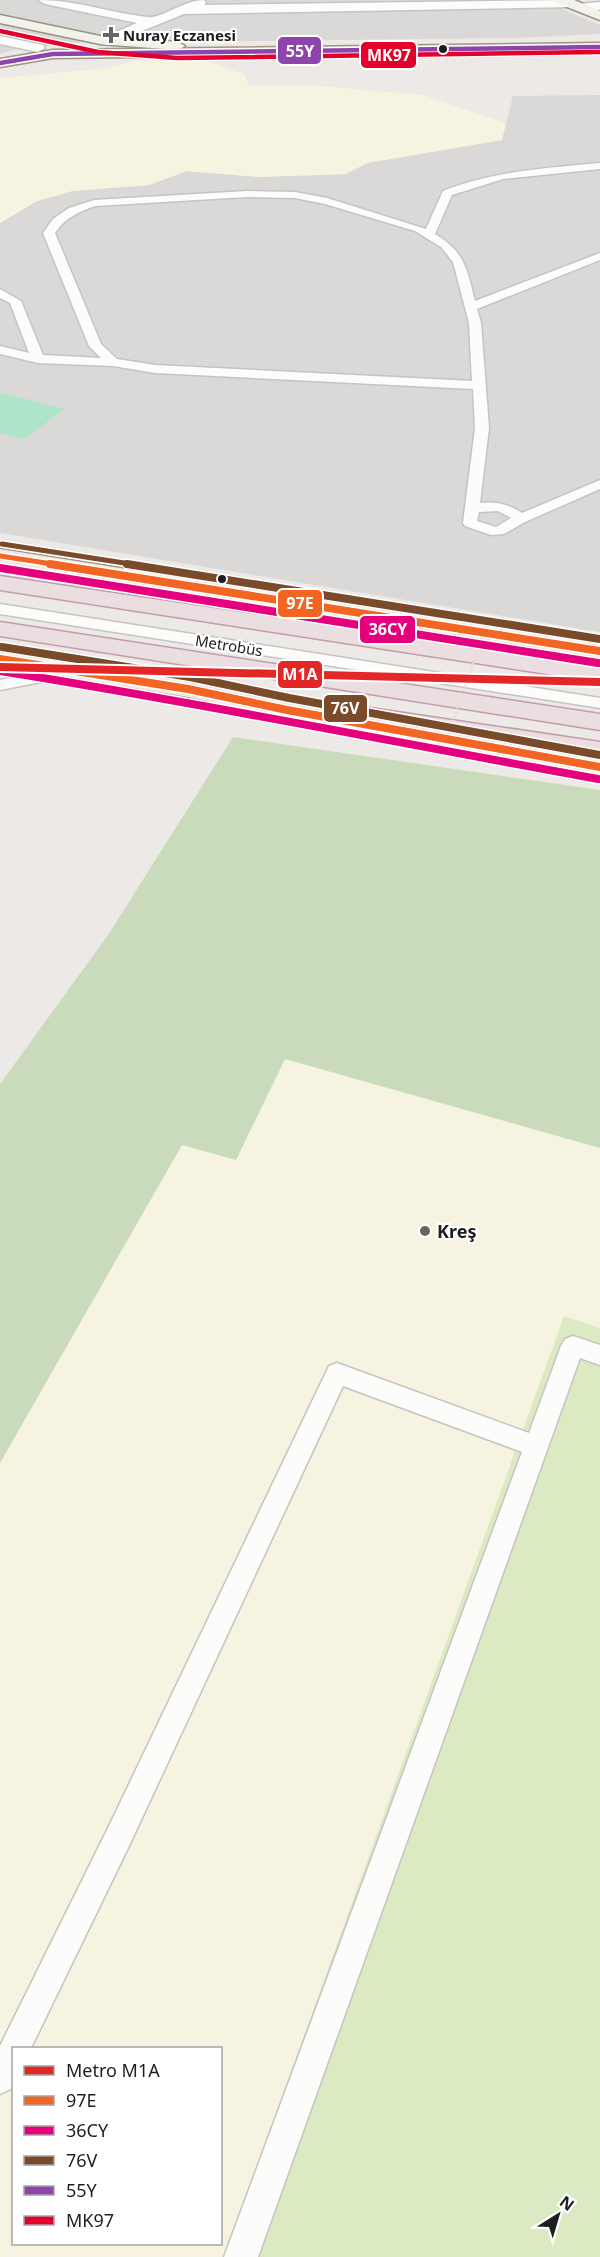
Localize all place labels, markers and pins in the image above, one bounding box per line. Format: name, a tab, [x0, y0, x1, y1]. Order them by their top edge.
place label: Nuray Eczanesi	[123, 25, 236, 45]
marker: Nuray Eczanesi	[104, 28, 118, 42]
unlabelled marker	[437, 43, 449, 55]
unlabelled marker	[216, 573, 228, 585]
place label: Kreş	[437, 1219, 476, 1243]
marker: Kreş	[418, 1224, 432, 1238]

